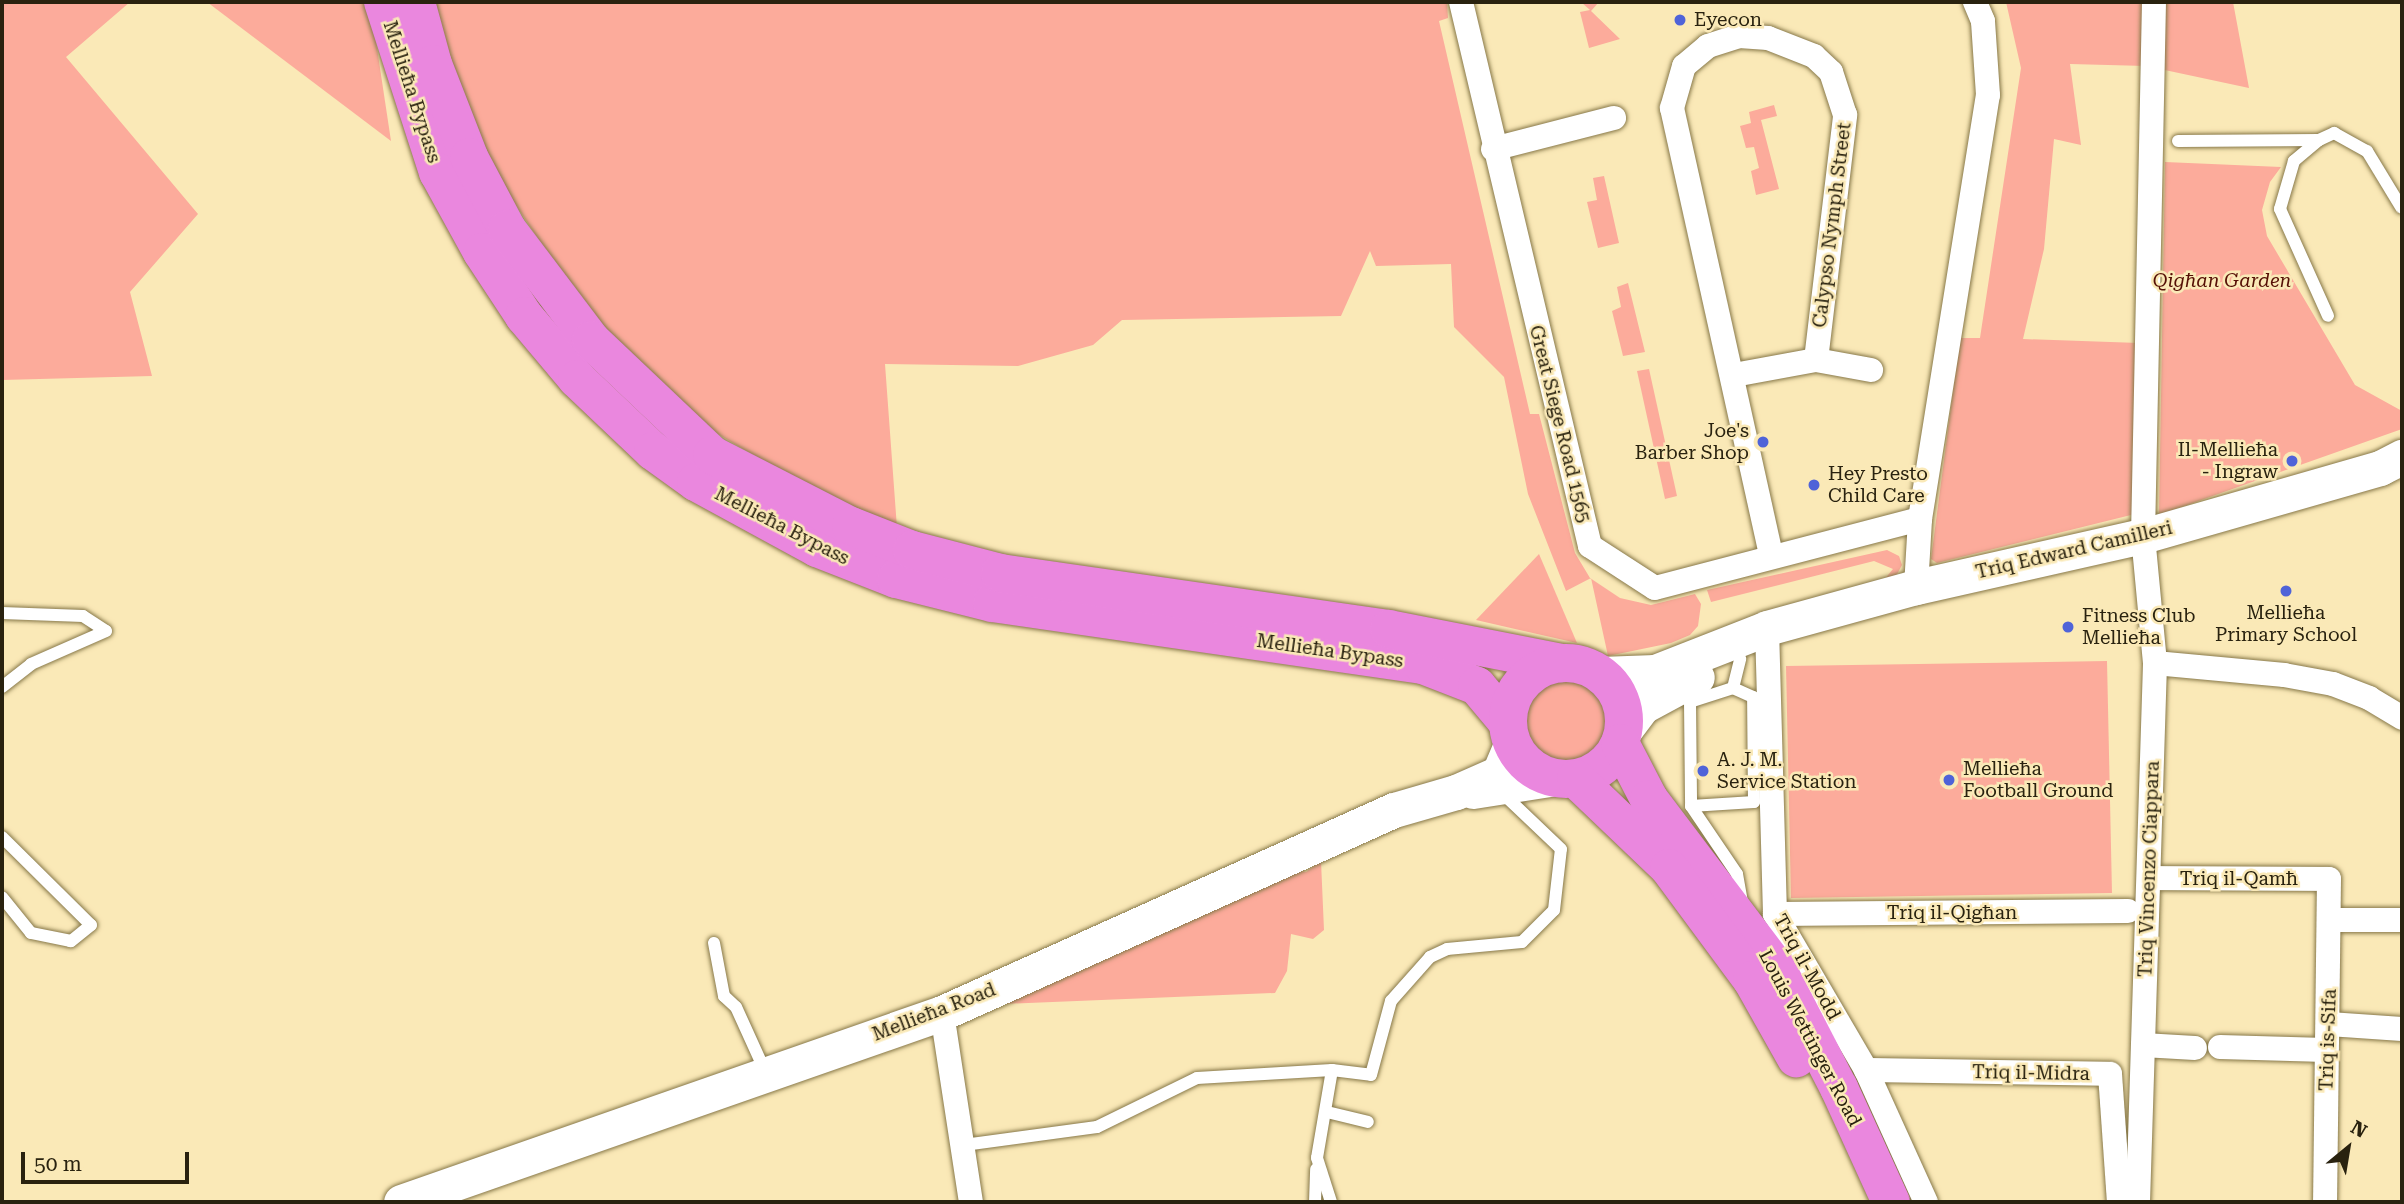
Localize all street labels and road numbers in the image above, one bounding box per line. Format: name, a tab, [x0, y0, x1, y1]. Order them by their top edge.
street label: Mellieħa Bypass	[378, 18, 446, 166]
street label: Calypso Nymph Street	[1808, 121, 1856, 329]
street label: Great Siege Road 1565	[1524, 323, 1596, 525]
street label: Mellieħa Bypass	[711, 482, 853, 570]
street label: Triq Edward Camilleri	[1973, 516, 2175, 584]
street label: Mellieħa Bypass	[1255, 629, 1405, 673]
street label: Triq Vincenzo Ciappara	[2134, 760, 2164, 978]
street label: Triq il-Qamħ	[2180, 868, 2298, 890]
street label: Triq il-Qigħan	[1887, 902, 2017, 924]
street label: Triq il-Modd	[1769, 910, 1845, 1024]
street label: Louis Wettinger Road	[1754, 946, 1866, 1130]
street label: Mellieħa Road	[869, 978, 999, 1046]
street label: Triq is-Sifa	[2315, 989, 2341, 1091]
street label: Triq il-Midra	[1972, 1061, 2090, 1085]

